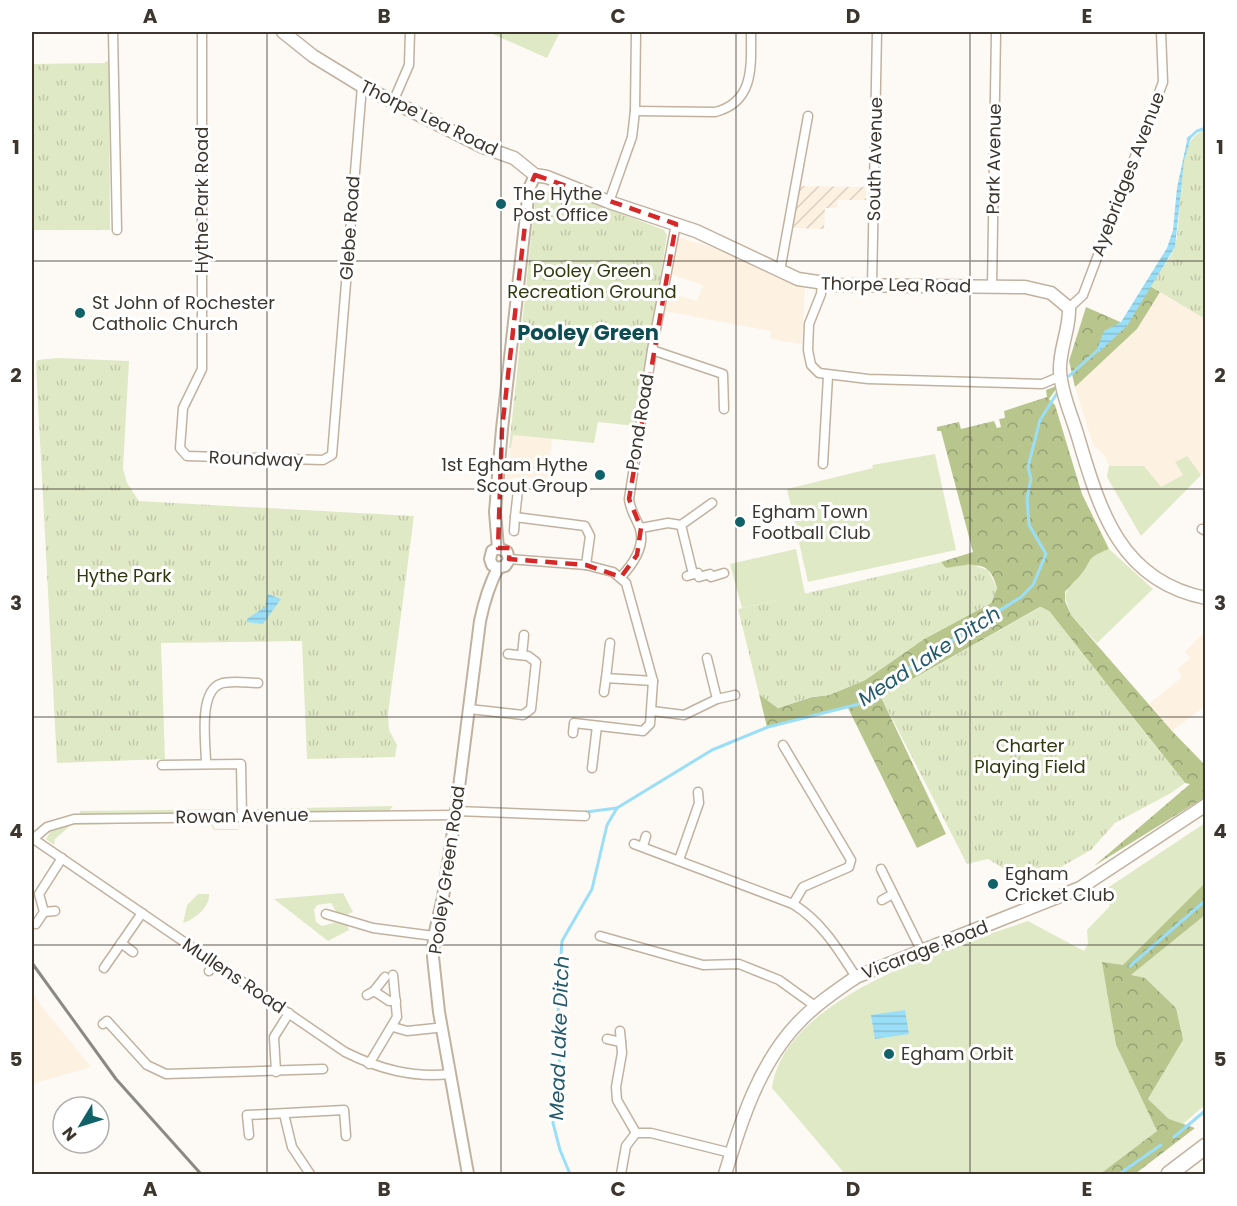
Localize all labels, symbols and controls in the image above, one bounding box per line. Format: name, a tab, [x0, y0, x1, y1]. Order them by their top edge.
text: A	[143, 2, 158, 30]
text: B	[377, 2, 391, 30]
text: C	[610, 2, 626, 30]
text: D	[846, 2, 860, 30]
text: E	[1082, 2, 1092, 30]
street label: Thorpe Lea Road	[356, 73, 502, 162]
street label: Ayebridges Avenue	[1085, 88, 1170, 260]
street label: South Avenue	[861, 97, 888, 221]
street label: Park Avenue	[980, 103, 1007, 215]
street label: Hythe Park Road	[189, 127, 214, 273]
text: 1	[12, 133, 20, 161]
text: 1	[1216, 133, 1224, 161]
street label: Glebe Road	[333, 175, 366, 281]
place label: The Hythe Post Office	[513, 181, 608, 227]
marker: The Hythe Post Office	[494, 197, 508, 211]
park label: Pooley Green Recreation Ground	[507, 258, 677, 304]
street label: Thorpe Lea Road	[821, 271, 971, 298]
place label: St John of Rochester Catholic Church	[92, 290, 275, 336]
marker: St John of Rochester Catholic Church	[73, 306, 87, 320]
district label: Pooley Green	[517, 318, 659, 347]
text: 2	[10, 361, 22, 389]
text: 2	[1214, 361, 1226, 389]
street label: Pond Road	[620, 372, 659, 472]
street label: Roundway	[208, 444, 304, 473]
place label: 1st Egham Hythe Scout Group	[441, 452, 588, 498]
marker: 1st Egham Hythe Scout Group	[593, 468, 607, 482]
place label: Egham Town Football Club	[752, 499, 871, 545]
marker: Egham Town Football Club	[733, 515, 747, 529]
park label: Hythe Park	[76, 563, 172, 588]
text: 3	[10, 589, 22, 617]
text: 3	[1214, 589, 1226, 617]
water label: Mead Lake Ditch	[852, 599, 1006, 713]
park label: Charter Playing Field	[974, 733, 1086, 779]
street label: Pooley Green Road	[422, 784, 471, 956]
street label: Rowan Avenue	[175, 802, 309, 829]
text: 4	[9, 817, 23, 845]
text: 4	[1213, 817, 1227, 845]
place label: Egham Cricket Club	[1005, 861, 1115, 907]
marker: Egham Cricket Club	[986, 877, 1000, 891]
street label: Vicarage Road	[858, 914, 992, 985]
street label: Mullens Road	[178, 932, 291, 1019]
water label: Mead Lake Ditch	[542, 955, 576, 1121]
place label: Egham Orbit	[901, 1041, 1013, 1066]
text: 5	[10, 1045, 23, 1073]
text: 5	[1214, 1045, 1227, 1073]
marker: Egham Orbit	[882, 1047, 896, 1061]
north arrow	[51, 1095, 111, 1155]
text: N	[57, 1122, 82, 1146]
text: A	[143, 1175, 158, 1203]
text: B	[377, 1175, 391, 1203]
text: C	[610, 1175, 626, 1203]
text: D	[846, 1175, 860, 1203]
text: E	[1082, 1175, 1092, 1203]

